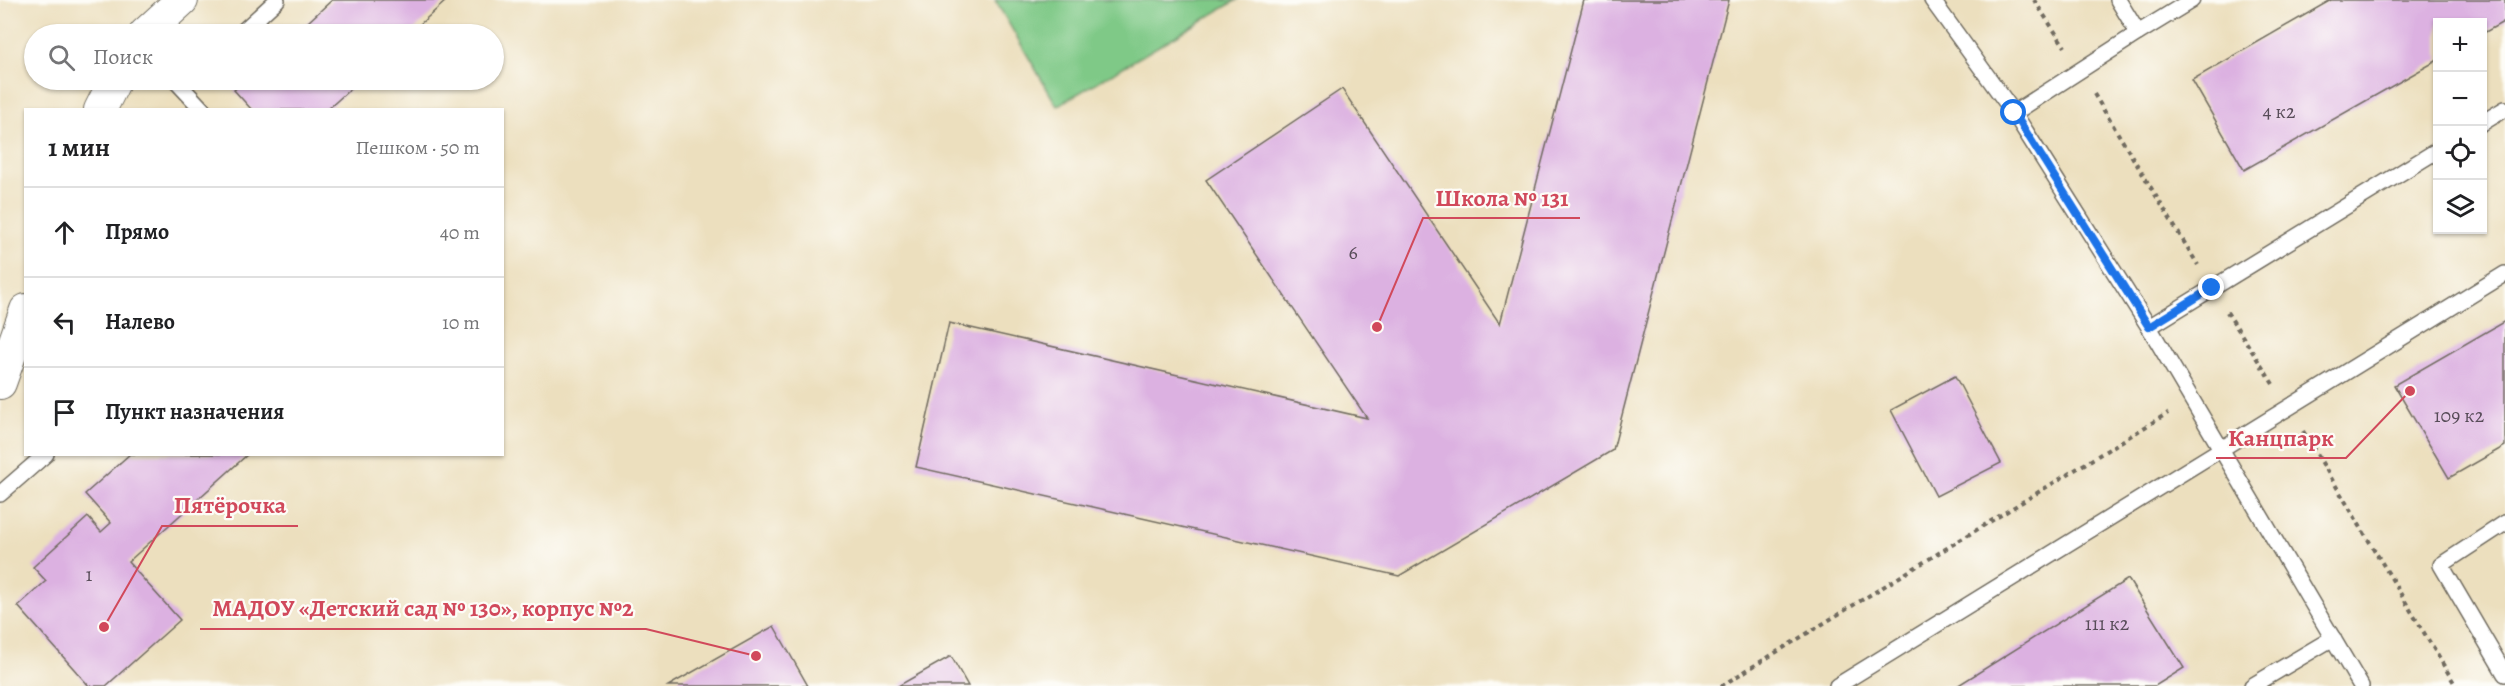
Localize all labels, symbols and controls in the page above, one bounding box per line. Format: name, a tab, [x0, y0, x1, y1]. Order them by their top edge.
map controls	[2433, 18, 2487, 234]
button: +	[2433, 18, 2487, 72]
search box	[24, 24, 504, 90]
icon: search	[45, 41, 78, 74]
text: Поиск	[93, 42, 153, 72]
button: −	[2433, 72, 2487, 126]
house number: 4 к2	[2263, 98, 2296, 125]
route start	[2000, 99, 2026, 125]
button: locate	[2433, 126, 2487, 180]
text: 1 мин	[48, 130, 110, 165]
text: Пешком · 50 m	[355, 134, 480, 161]
callout: Школа № 131	[1423, 176, 1580, 218]
button: layers	[2433, 180, 2487, 234]
text: Школа № 131	[1435, 182, 1569, 214]
icon: ahead	[48, 216, 81, 249]
text: Прямо	[105, 217, 169, 247]
text: 40 m	[440, 219, 480, 246]
house number: 6	[1348, 239, 1358, 266]
route end	[2198, 274, 2224, 300]
icon: left	[48, 306, 81, 339]
text: Налево	[105, 307, 175, 337]
text: 10 m	[442, 309, 480, 336]
icon: arrive	[48, 396, 81, 429]
text: Пункт назначения	[105, 397, 284, 427]
house number: 109 к2	[2434, 402, 2485, 429]
callout: Канцпарк	[2216, 416, 2346, 458]
text: Канцпарк	[2228, 422, 2334, 454]
callout: Пятёрочка	[162, 484, 298, 526]
text: Пятёрочка	[174, 489, 287, 521]
house number: 1	[86, 561, 93, 588]
callout: МАДОУ «Детский сад № 130», корпус №2	[200, 587, 646, 629]
text: МАДОУ «Детский сад № 130», корпус №2	[212, 592, 634, 624]
house number: 111 к2	[2085, 610, 2130, 637]

